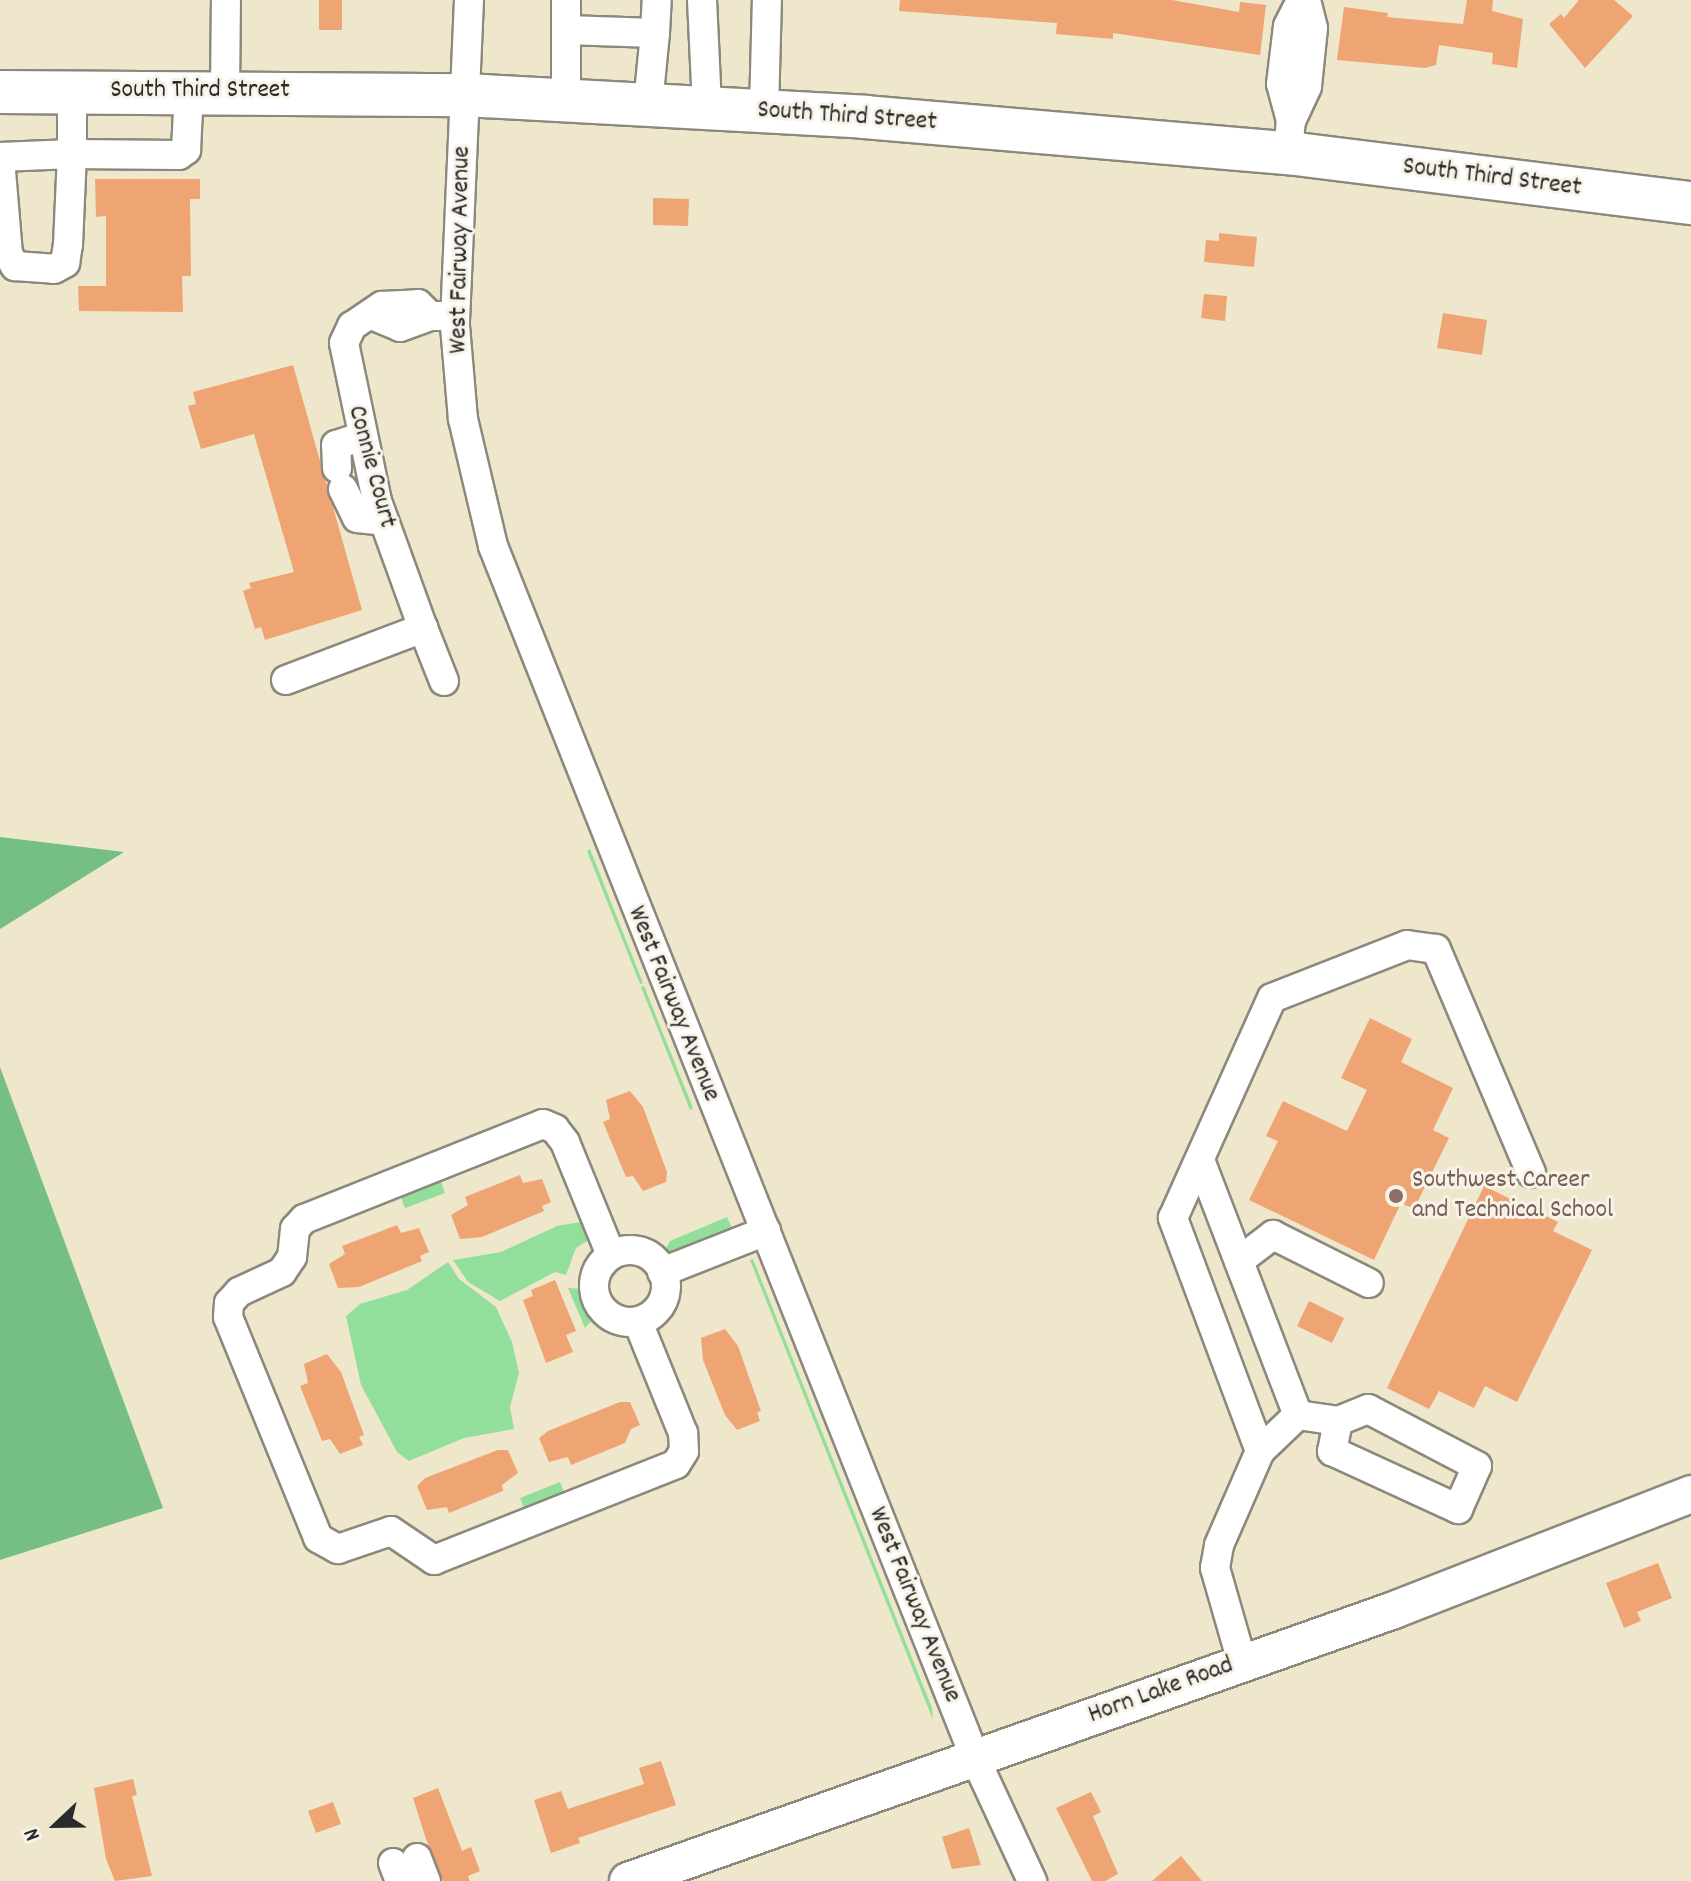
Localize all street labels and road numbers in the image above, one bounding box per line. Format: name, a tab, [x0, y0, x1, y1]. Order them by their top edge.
street label: South Third Street	[110, 75, 290, 107]
street label: South Third Street	[756, 95, 938, 139]
street label: West Fairway Avenue	[444, 146, 478, 354]
street label: South Third Street	[1401, 152, 1583, 204]
street label: Connie Court	[340, 402, 402, 532]
street label: West Fairway Avenue	[620, 902, 726, 1106]
street label: West Fairway Avenue	[861, 1503, 967, 1707]
street label: Horn Lake Road	[1084, 1650, 1238, 1732]

